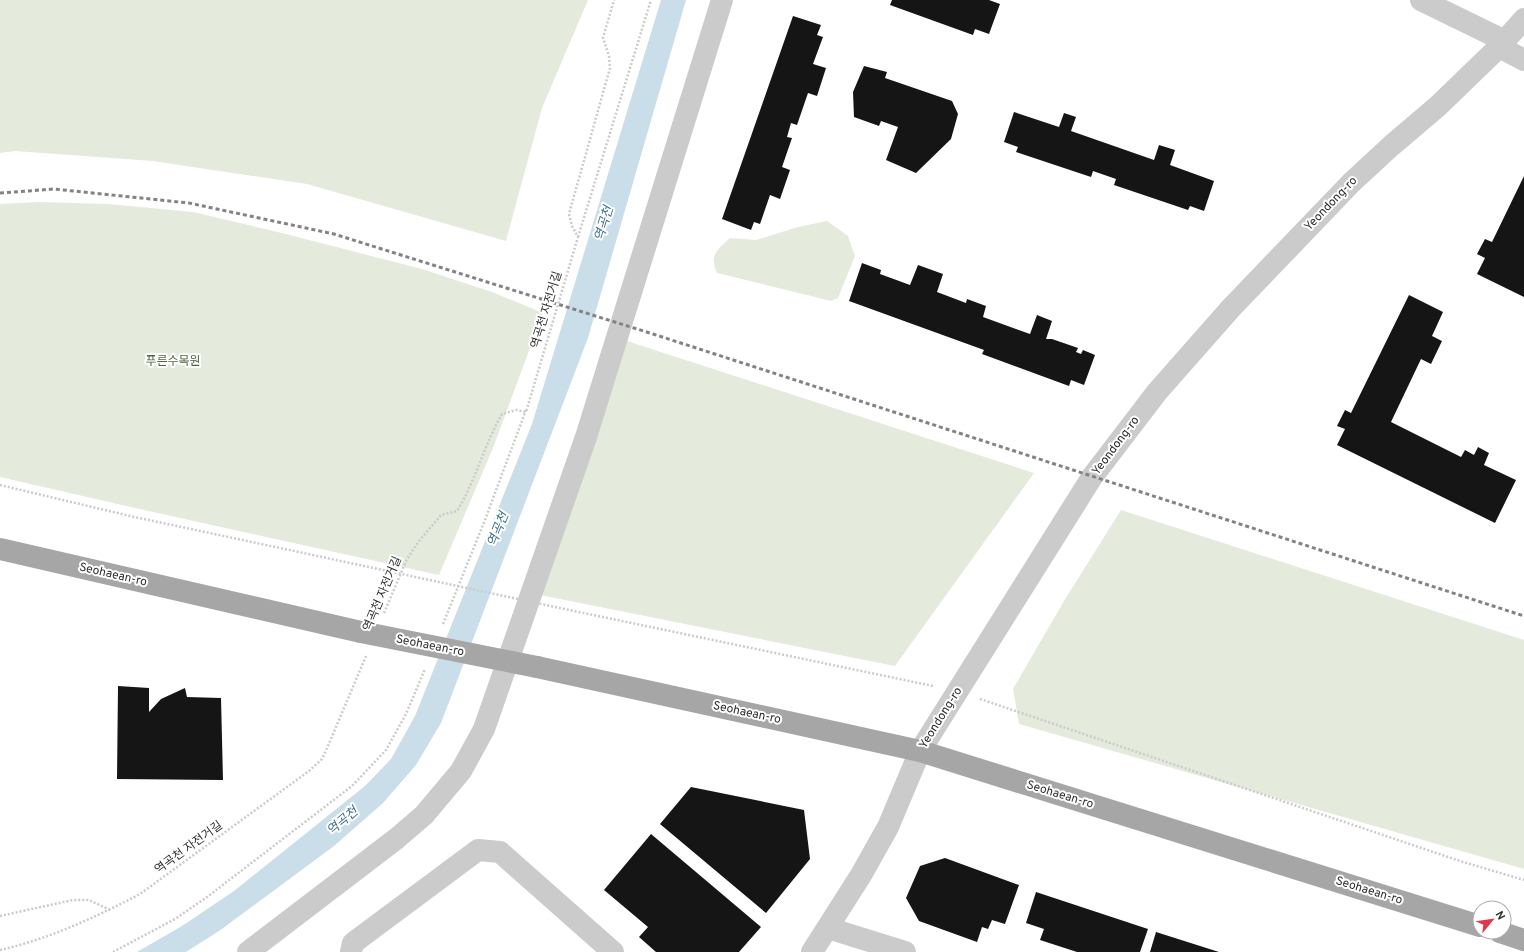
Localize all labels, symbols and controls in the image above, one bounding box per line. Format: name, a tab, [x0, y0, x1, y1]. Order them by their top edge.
street label: Yeondong-ro	[1301, 173, 1361, 235]
water label: 역곡천	[592, 204, 618, 244]
street label: 역곡천 자전거길	[528, 269, 566, 351]
park label: 푸른수목원	[145, 354, 201, 370]
street label: Yeondong-ro	[1089, 413, 1144, 479]
water label: 역곡천	[485, 509, 514, 550]
street label: 역곡천 자전거길	[360, 554, 406, 634]
street label: Seohaean-ro	[78, 559, 149, 591]
street label: Seohaean-ro	[395, 632, 466, 661]
street label: Yeondong-ro	[916, 684, 966, 752]
street label: Seohaean-ro	[712, 698, 783, 728]
street label: Seohaean-ro	[1025, 777, 1096, 813]
water label: 역곡천	[324, 804, 363, 840]
street label: 역곡천 자전거길	[152, 818, 226, 878]
street label: Seohaean-ro	[1334, 873, 1405, 909]
north arrow	[1472, 900, 1512, 940]
text: N	[1492, 909, 1508, 922]

